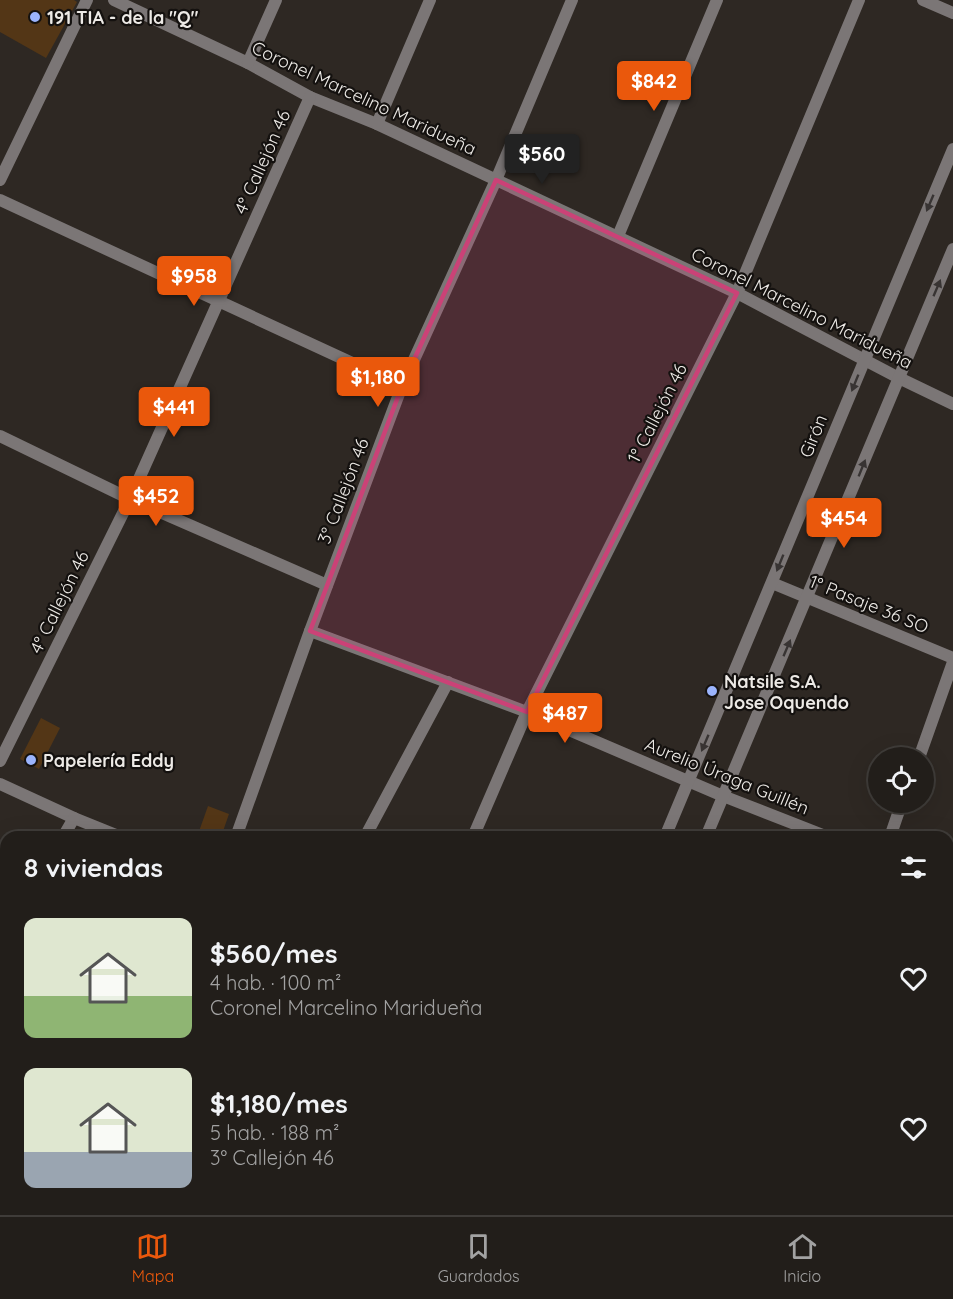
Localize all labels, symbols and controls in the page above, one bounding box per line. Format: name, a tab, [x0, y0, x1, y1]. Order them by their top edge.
place label: 191 TIA - de la "Q"	[47, 6, 199, 29]
marker: 191 TIA - de la "Q"	[28, 10, 42, 24]
street label: Coronel Marcelino Maridueña	[248, 36, 480, 160]
pin: $842	[618, 61, 690, 112]
text: $842	[631, 68, 677, 93]
street label: 4° Callejón 46	[229, 106, 295, 218]
pin: $560	[506, 134, 578, 185]
text: $560	[519, 141, 565, 166]
one-way arrow	[925, 194, 934, 212]
street label: Coronel Marcelino Maridueña	[688, 242, 916, 374]
pin: $958	[158, 256, 230, 307]
text: $958	[171, 263, 217, 288]
one-way arrow	[933, 279, 942, 297]
pin: $1,180	[329, 357, 427, 408]
street label: 1° Callejón 46	[622, 359, 692, 467]
text: $1,180	[351, 364, 405, 389]
one-way arrow	[850, 374, 859, 392]
pin: $441	[138, 387, 210, 438]
text: $441	[153, 394, 195, 419]
street label: Girón	[794, 411, 832, 461]
street label: 3° Callejón 46	[312, 435, 374, 547]
one-way arrow	[858, 459, 867, 477]
pin: $452	[120, 476, 192, 527]
text: $452	[133, 483, 179, 508]
pin: $454	[808, 498, 880, 549]
text: $454	[821, 505, 867, 530]
street label: 4° Callejón 46	[24, 547, 94, 657]
one-way arrow	[775, 554, 784, 572]
street label: 1° Pasaje 36 SO	[806, 570, 932, 638]
one-way arrow	[783, 639, 792, 657]
place label: Natsile S.A. Jose Oquendo	[724, 670, 849, 714]
marker: Natsile S.A. Jose Oquendo	[705, 684, 719, 698]
pin: $487	[529, 693, 601, 744]
text: $487	[542, 700, 588, 725]
street label: Aurelio Úraga Guillén	[642, 733, 812, 819]
one-way arrow	[700, 734, 709, 752]
map controls	[868, 747, 934, 813]
button: locate	[868, 747, 934, 813]
place label: Papelería Eddy	[43, 749, 174, 772]
marker: Papelería Eddy	[24, 753, 38, 767]
text: 8 viviendas	[24, 851, 163, 884]
icon: filters	[897, 851, 930, 884]
text: $560/mes	[210, 937, 337, 970]
icon: home	[72, 942, 144, 1014]
icon: heart	[897, 962, 930, 995]
text: 4 hab. · 100 m²	[210, 970, 341, 995]
text: Coronel Marcelino Maridueña	[210, 995, 482, 1020]
text: $1,180/mes	[210, 1087, 348, 1120]
icon: home	[72, 1092, 144, 1164]
icon: heart	[897, 1112, 930, 1145]
text: 5 hab. · 188 m²	[210, 1120, 339, 1145]
text: 3° Callejón 46	[210, 1145, 334, 1170]
tab: Mapa	[132, 1230, 174, 1286]
tab: Guardados	[438, 1230, 520, 1286]
tab: Inicio	[783, 1230, 821, 1286]

